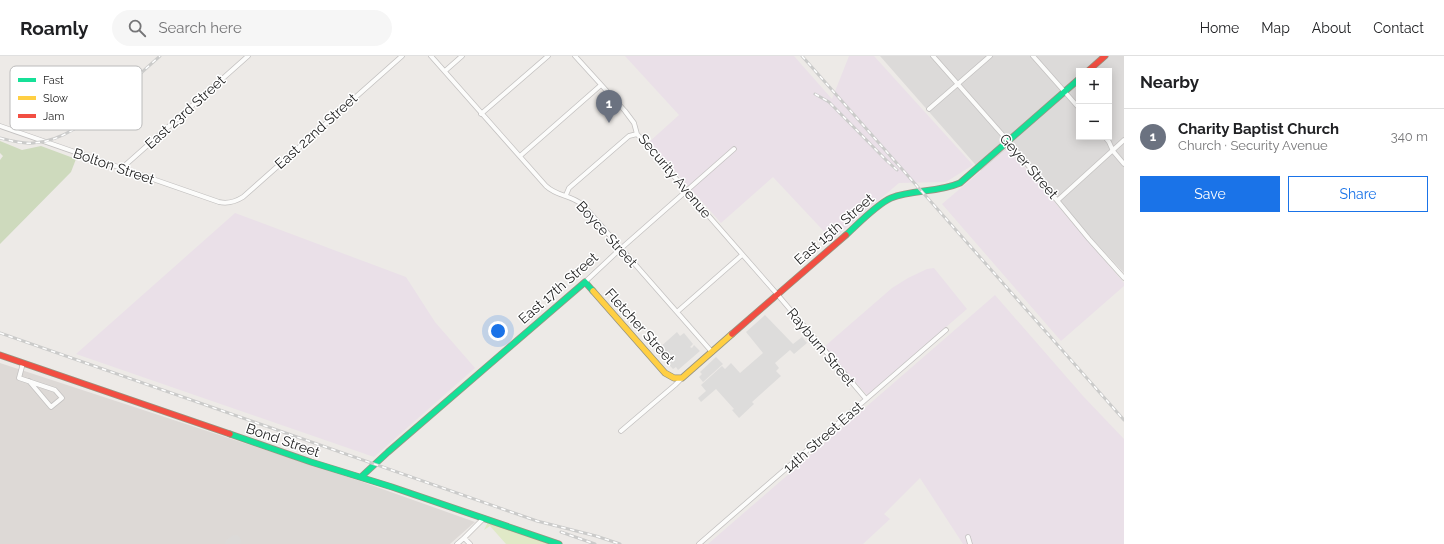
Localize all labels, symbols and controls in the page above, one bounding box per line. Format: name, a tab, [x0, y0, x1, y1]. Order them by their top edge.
search box	[112, 10, 392, 46]
text: Roamly	[20, 17, 88, 39]
icon: search	[126, 17, 148, 39]
text: Search here	[158, 19, 242, 37]
text: Home	[1200, 20, 1239, 36]
text: Map	[1261, 20, 1290, 36]
text: About	[1312, 20, 1351, 36]
text: Contact	[1373, 20, 1424, 36]
legend	[10, 66, 142, 130]
map controls	[1076, 68, 1112, 140]
button: +	[1076, 68, 1112, 104]
street label: East 23rd Street	[142, 72, 228, 152]
text: Nearby	[1140, 72, 1199, 92]
text: Fast	[43, 74, 64, 87]
street label: East 22nd Street	[272, 90, 361, 172]
pin: 1	[596, 90, 622, 123]
text: Slow	[43, 92, 68, 105]
button: −	[1076, 104, 1112, 140]
text: Jam	[43, 110, 64, 123]
text: Charity Baptist Church	[1178, 120, 1339, 138]
text: 1	[1150, 129, 1156, 144]
text: 340 m	[1391, 129, 1428, 144]
street label: Geyer Street	[997, 130, 1062, 202]
street label: Security Avenue	[635, 131, 715, 221]
text: Church · Security Avenue	[1178, 138, 1328, 153]
street label: Bolton Street	[71, 145, 157, 187]
button: Save	[1140, 176, 1280, 212]
button: Share	[1288, 176, 1428, 212]
street label: East 15th Street	[791, 190, 877, 268]
street label: Boyce Street	[573, 198, 641, 270]
street label: East 17th Street	[515, 249, 601, 327]
street label: Fletcher Street	[602, 285, 678, 367]
street label: Rayburn Street	[784, 305, 858, 389]
your location	[488, 321, 508, 341]
street label: 14th Street East	[780, 398, 866, 476]
street label: Bond Street	[244, 420, 322, 460]

